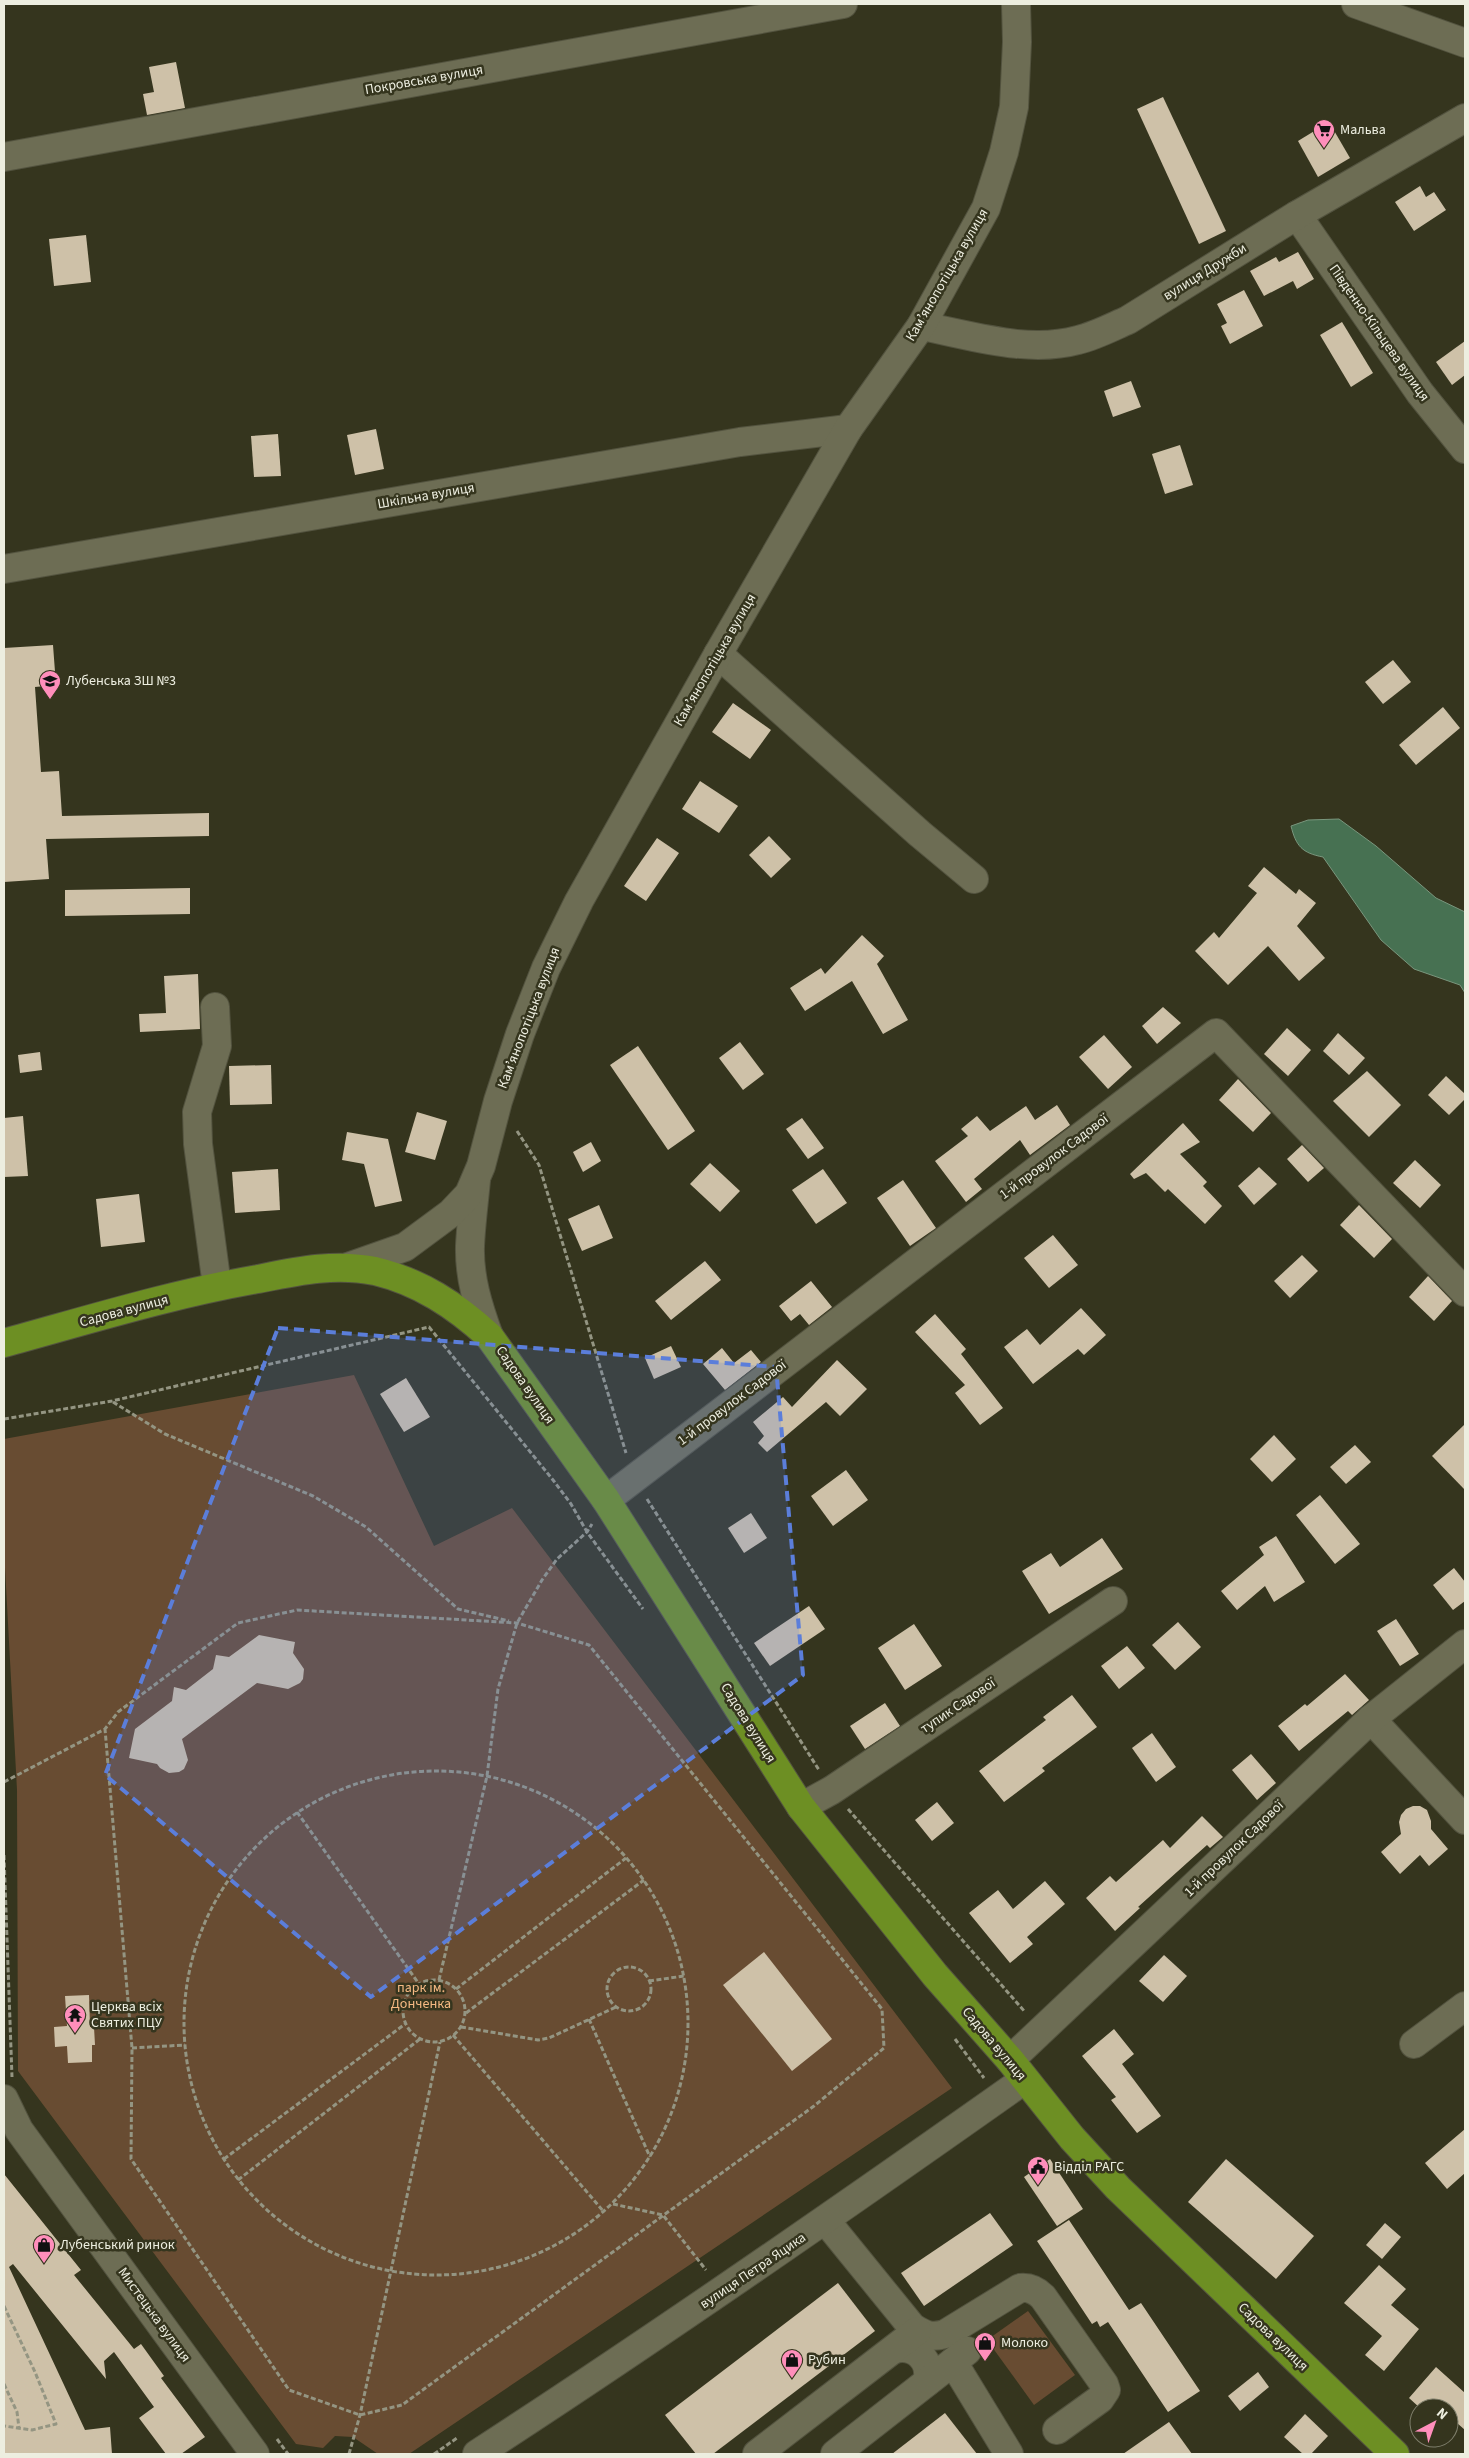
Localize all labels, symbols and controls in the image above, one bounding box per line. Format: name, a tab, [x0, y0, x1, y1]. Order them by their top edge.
street label: Покровська вулиця	[363, 60, 485, 100]
supermarket icon: Мальва	[1312, 118, 1336, 149]
place label: Мальва	[1340, 120, 1386, 140]
street label: Камʼянопотіцька вулиця	[901, 205, 993, 345]
street label: вулиця Дружби	[1159, 238, 1251, 306]
street label: Південно-Кільцева вулиця	[1324, 260, 1434, 406]
street label: Шкільна вулиця	[376, 478, 476, 514]
street label: Камʼянопотіцька вулиця	[669, 590, 761, 730]
school or university icon: Лубенська ЗШ №3	[38, 669, 62, 700]
place label: Лубенська ЗШ №3	[66, 671, 176, 691]
street label: Камʼянопотіцька вулиця	[493, 944, 565, 1092]
street label: 1-й провулок Садової	[995, 1109, 1113, 1205]
street label: Садова вулиця	[77, 1290, 171, 1332]
street label: Садова вулиця	[491, 1342, 559, 1428]
street label: 1-й провулок Садової	[673, 1355, 791, 1451]
street label: тупик Садової	[917, 1673, 1000, 1739]
street label: Садова вулиця	[715, 1679, 781, 1767]
street label: 1-й провулок Садової	[1180, 1796, 1289, 1902]
park label: парк ім. Донченка	[391, 1978, 451, 2014]
place label: Церква всіх Святих ПЦУ	[91, 1997, 163, 2033]
temple icon: Церква всіх Святих ПЦУ	[63, 2003, 87, 2034]
street label: Садова вулиця	[957, 2003, 1031, 2085]
public building icon: Відділ РАГС	[1026, 2155, 1050, 2186]
place label: Відділ РАГС	[1054, 2157, 1124, 2177]
street label: вулиця Петра Яцика	[696, 2228, 810, 2314]
shop icon: Лубенський ринок	[32, 2233, 56, 2264]
place label: Лубенський ринок	[60, 2235, 175, 2255]
street label: Мистецька вулиця	[113, 2264, 195, 2366]
street label: Садова вулиця	[1233, 2298, 1313, 2376]
shop icon: Молоко	[973, 2331, 997, 2362]
place label: Молоко	[1001, 2333, 1048, 2353]
shop icon: Рубин	[780, 2348, 804, 2379]
place label: Рубин	[808, 2350, 846, 2370]
north arrow	[1409, 2398, 1459, 2448]
text: N	[1432, 2403, 1452, 2425]

